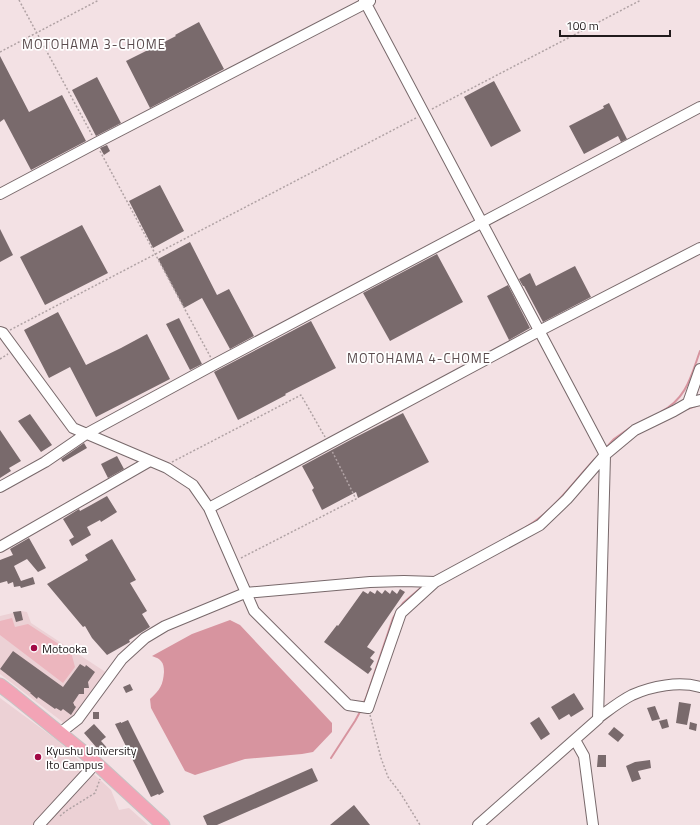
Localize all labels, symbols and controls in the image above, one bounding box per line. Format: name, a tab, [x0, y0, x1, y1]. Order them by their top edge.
scale bar	[560, 12, 670, 38]
text: 100 m	[566, 16, 599, 35]
district label: MOTOHAMA 3-CHOME	[22, 34, 166, 54]
district label: MOTOHAMA 4-CHOME	[347, 348, 491, 368]
place label: Motooka	[42, 639, 87, 658]
marker: Motooka	[29, 643, 39, 653]
place label: Kyushu University Ito Campus	[46, 741, 137, 774]
marker: Kyushu University Ito Campus	[33, 752, 43, 762]

